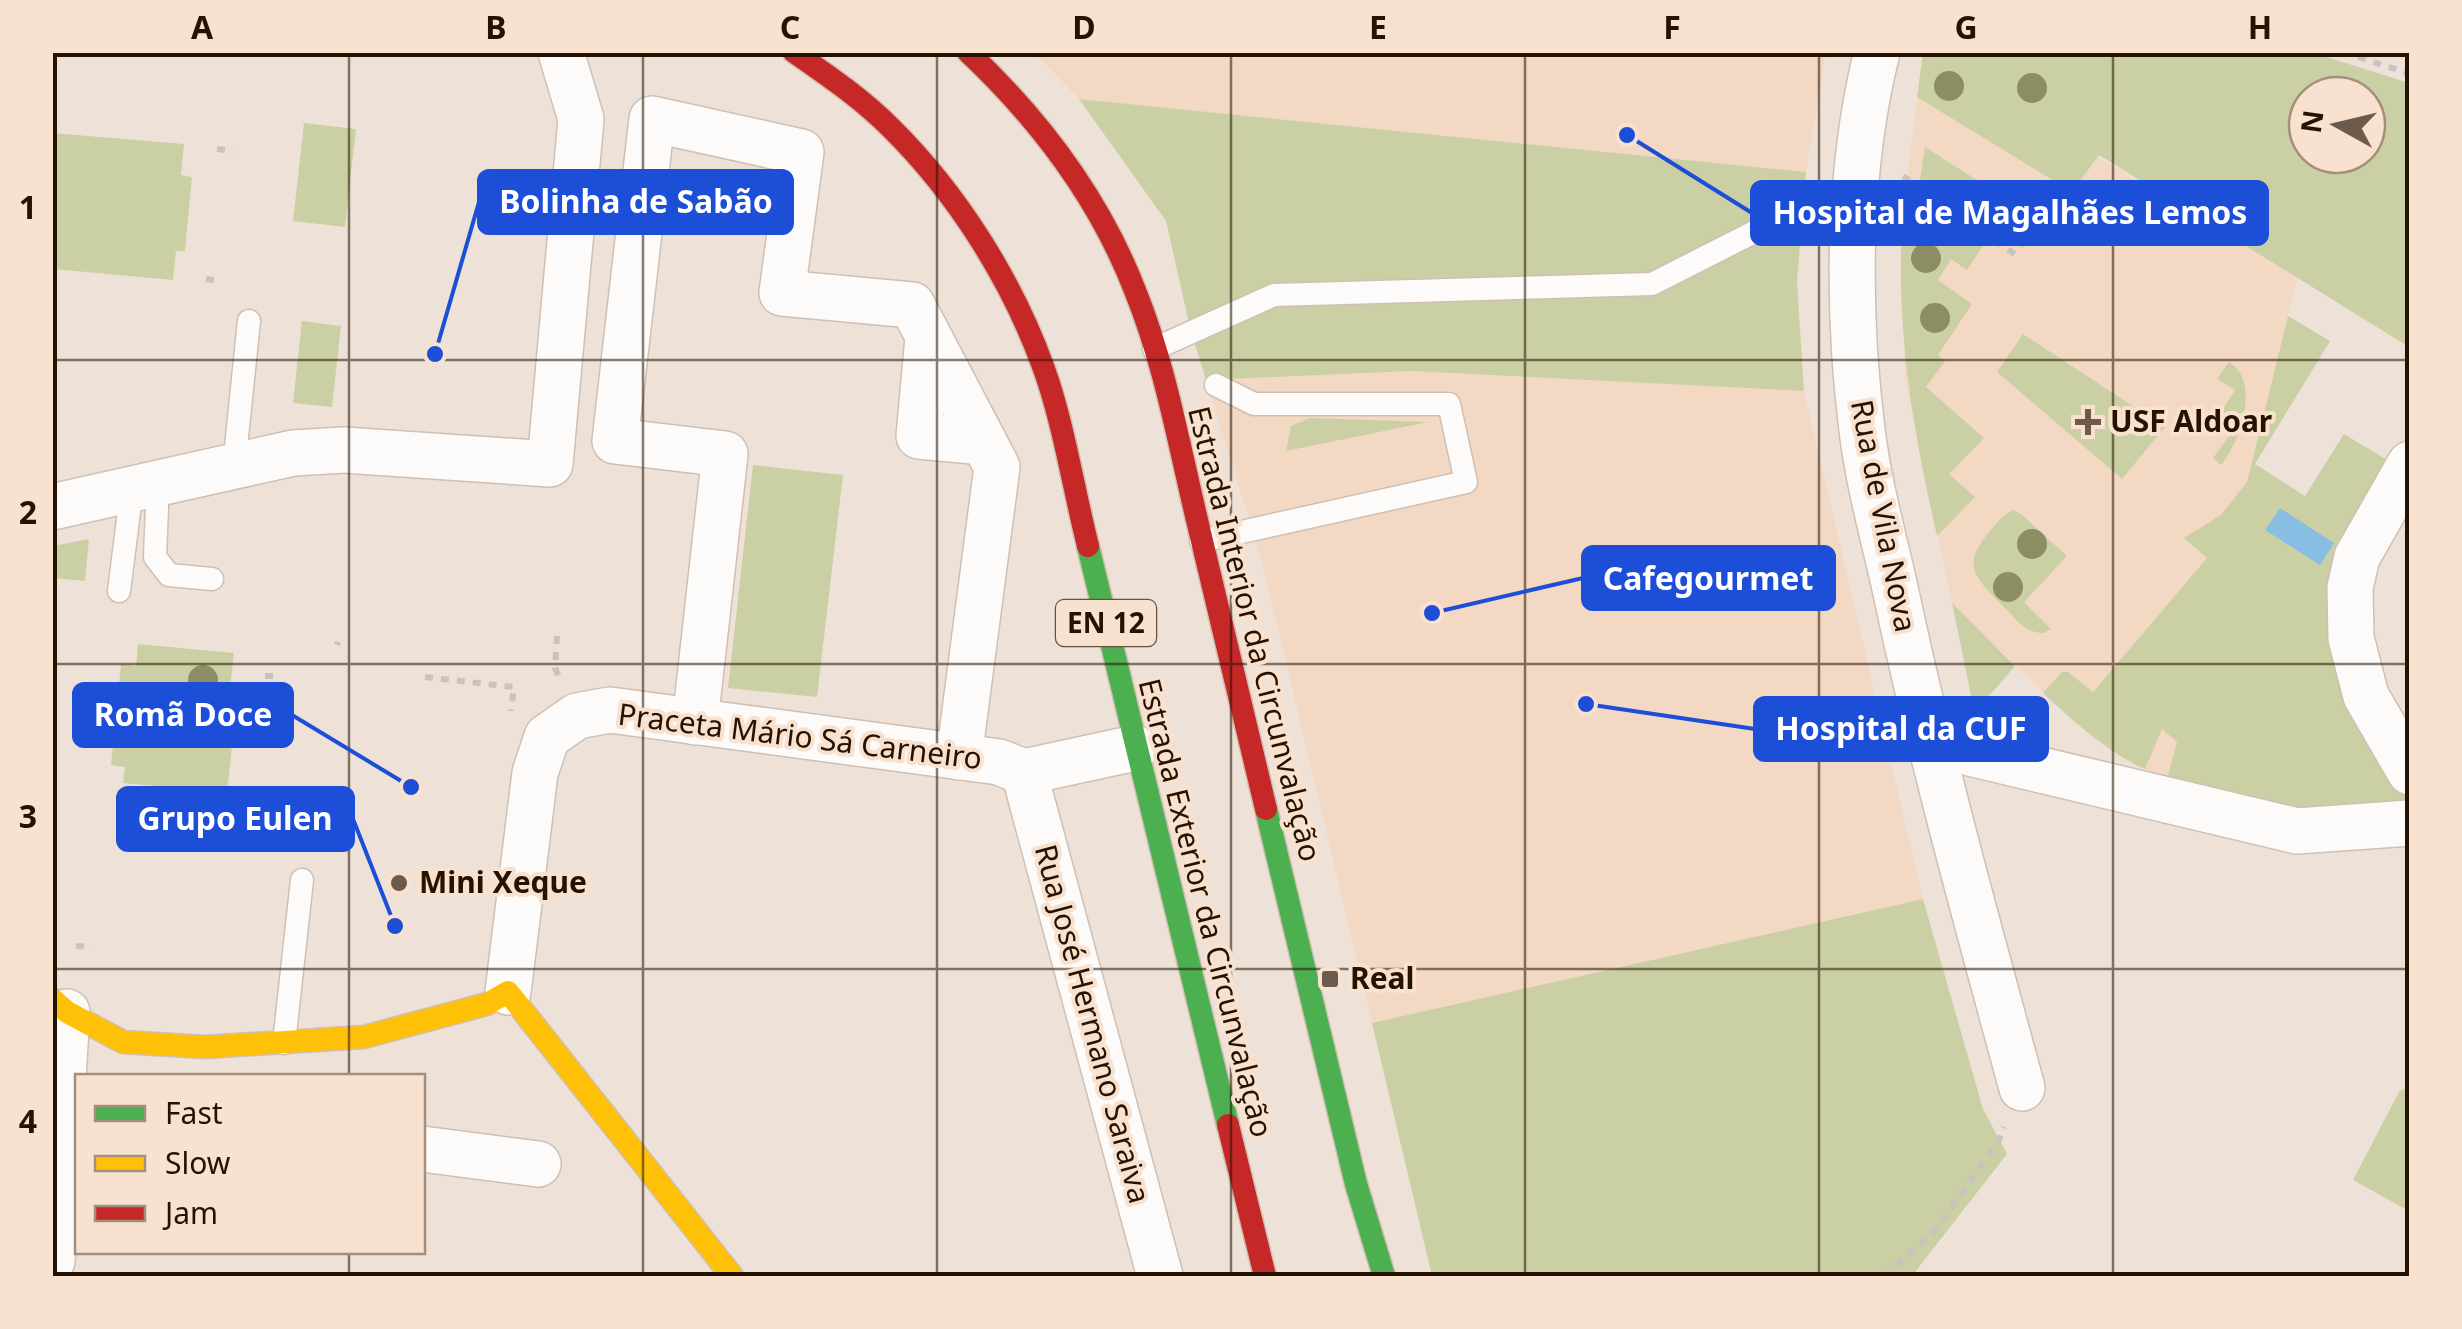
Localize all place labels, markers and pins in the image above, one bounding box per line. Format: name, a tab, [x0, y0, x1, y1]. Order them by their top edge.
callout: Bolinha de Sabão	[479, 171, 792, 233]
callout: Hospital de Magalhães Lemos	[1752, 182, 2267, 244]
place label: USF Aldoar	[2110, 400, 2273, 441]
marker: USF Aldoar	[2075, 409, 2101, 435]
callout: Cafegourmet	[1583, 547, 1834, 609]
callout: Romã Doce	[74, 684, 292, 746]
callout: Hospital da CUF	[1755, 698, 2047, 760]
callout: Grupo Eulen	[118, 788, 353, 850]
place label: Mini Xeque	[419, 861, 587, 902]
marker: Mini Xeque	[388, 872, 410, 894]
place label: Real	[1350, 957, 1415, 998]
marker: Real	[1319, 968, 1341, 990]

